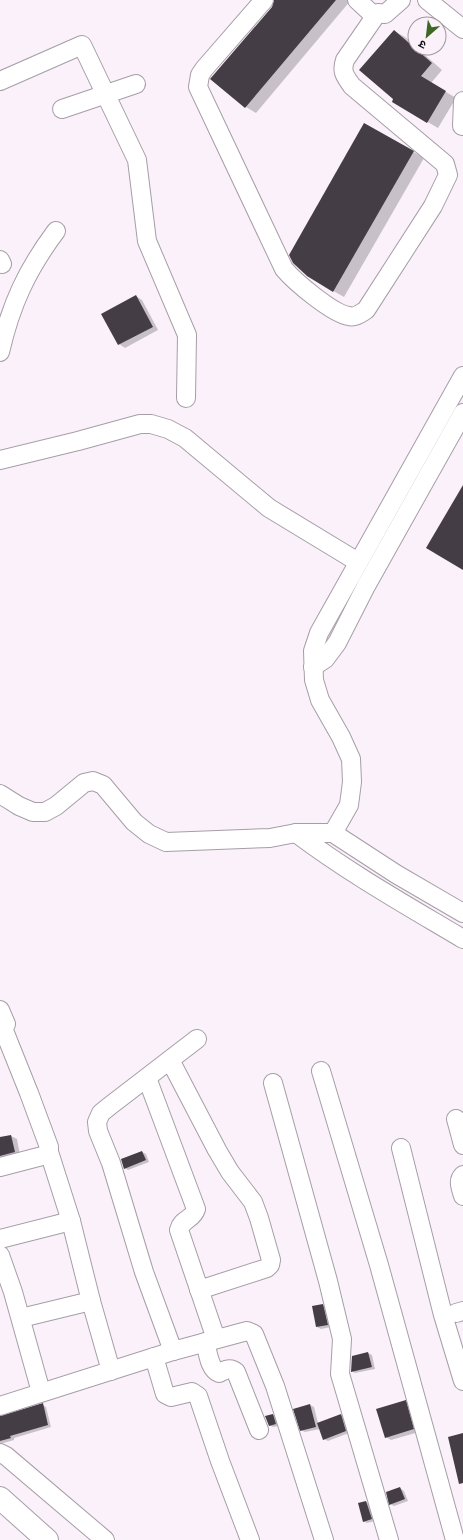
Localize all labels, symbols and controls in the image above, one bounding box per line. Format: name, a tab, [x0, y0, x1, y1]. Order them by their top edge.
north arrow	[407, 16, 447, 56]
text: उ	[416, 37, 428, 52]

